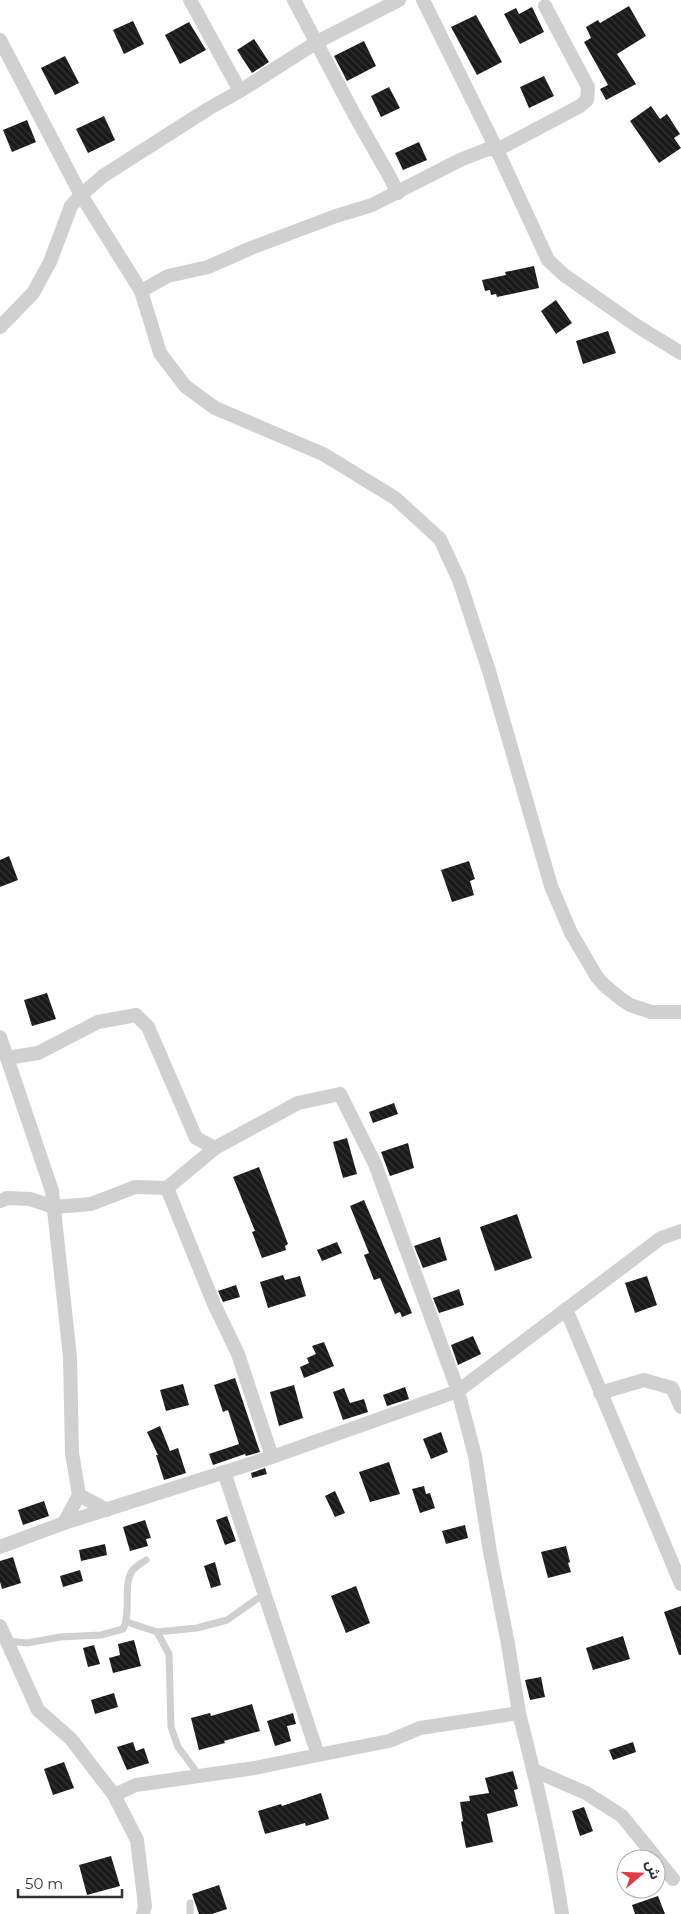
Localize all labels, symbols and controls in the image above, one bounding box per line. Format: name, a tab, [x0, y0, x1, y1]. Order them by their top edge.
north arrow	[616, 1849, 666, 1899]
text: ش	[642, 1858, 665, 1882]
scale bar	[18, 1866, 121, 1898]
text: 50 m	[25, 1874, 63, 1893]

